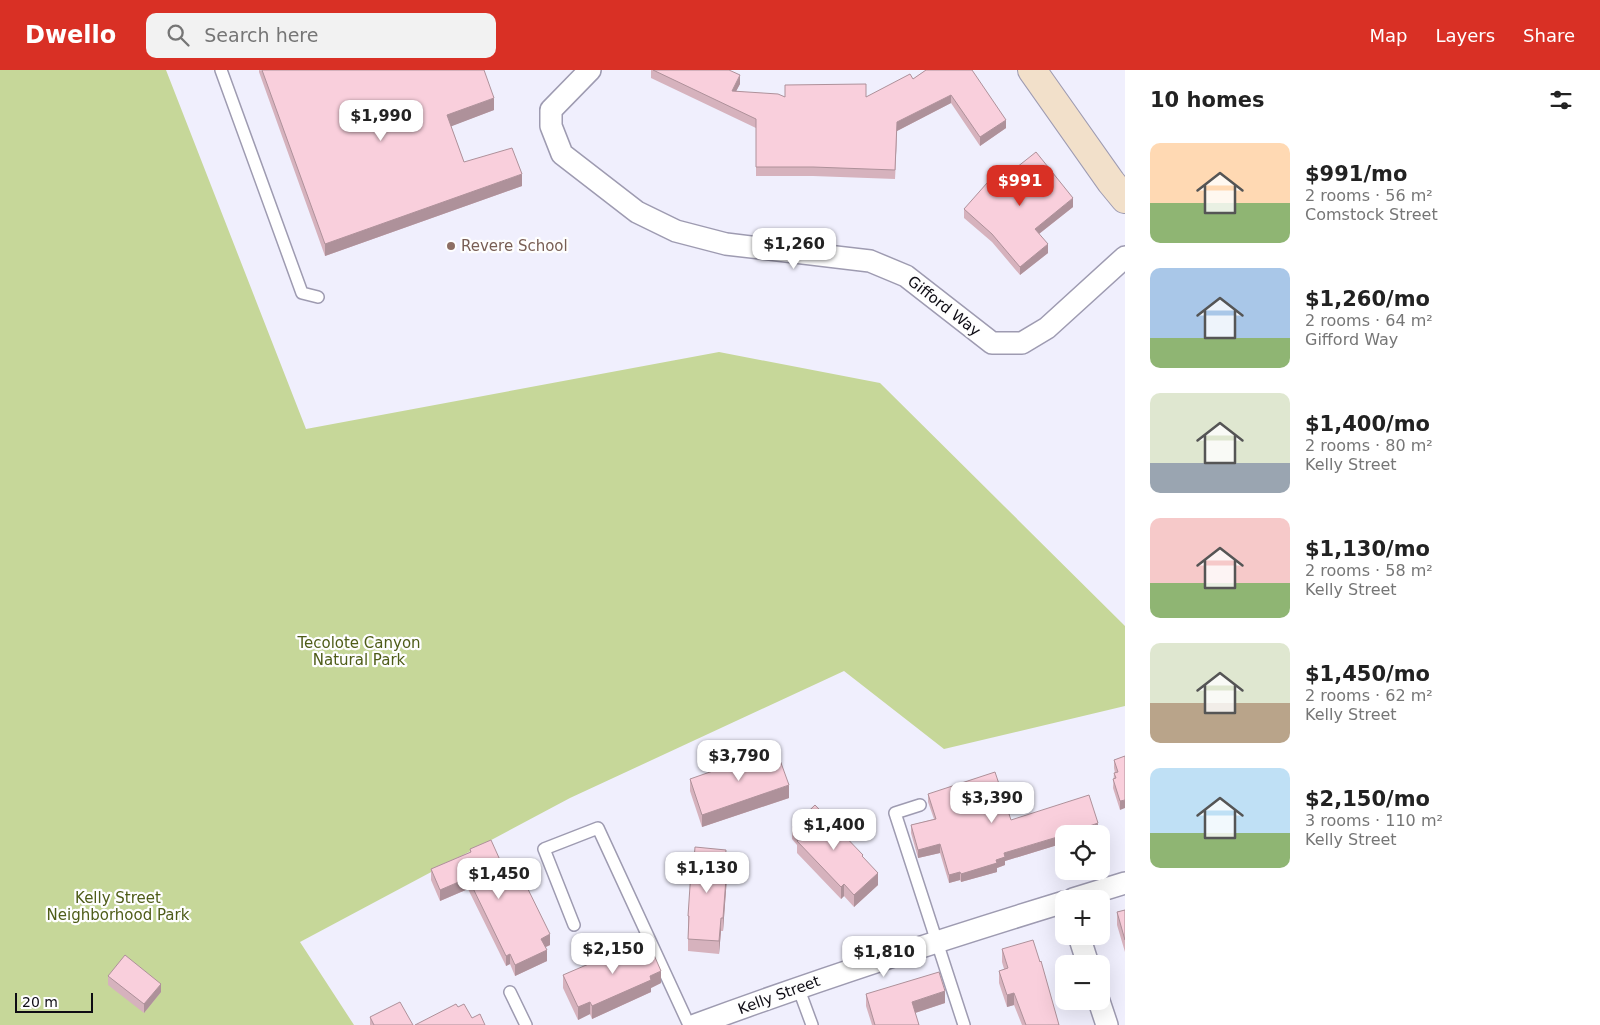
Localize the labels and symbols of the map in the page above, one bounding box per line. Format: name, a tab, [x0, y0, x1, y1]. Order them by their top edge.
pin: $1,990	[340, 100, 422, 142]
pin: $991	[990, 164, 1050, 207]
pin: $1,260	[753, 228, 835, 270]
place label: Revere School	[461, 237, 568, 255]
marker: Revere School	[445, 240, 457, 252]
street label: Gifford Way	[904, 272, 984, 340]
park label: Tecolote Canyon Natural Park	[296, 634, 421, 669]
pin: $3,790	[698, 740, 780, 782]
pin: $3,390	[951, 782, 1033, 824]
pin: $1,400	[793, 808, 875, 851]
pin: $1,130	[666, 852, 748, 894]
pin: $1,450	[458, 858, 540, 900]
park label: Kelly Street Neighborhood Park	[47, 889, 190, 924]
pin: $2,150	[572, 932, 654, 975]
pin: $1,810	[843, 936, 925, 978]
street label: Kelly Street	[736, 972, 823, 1018]
scale bar	[15, 990, 92, 1013]

